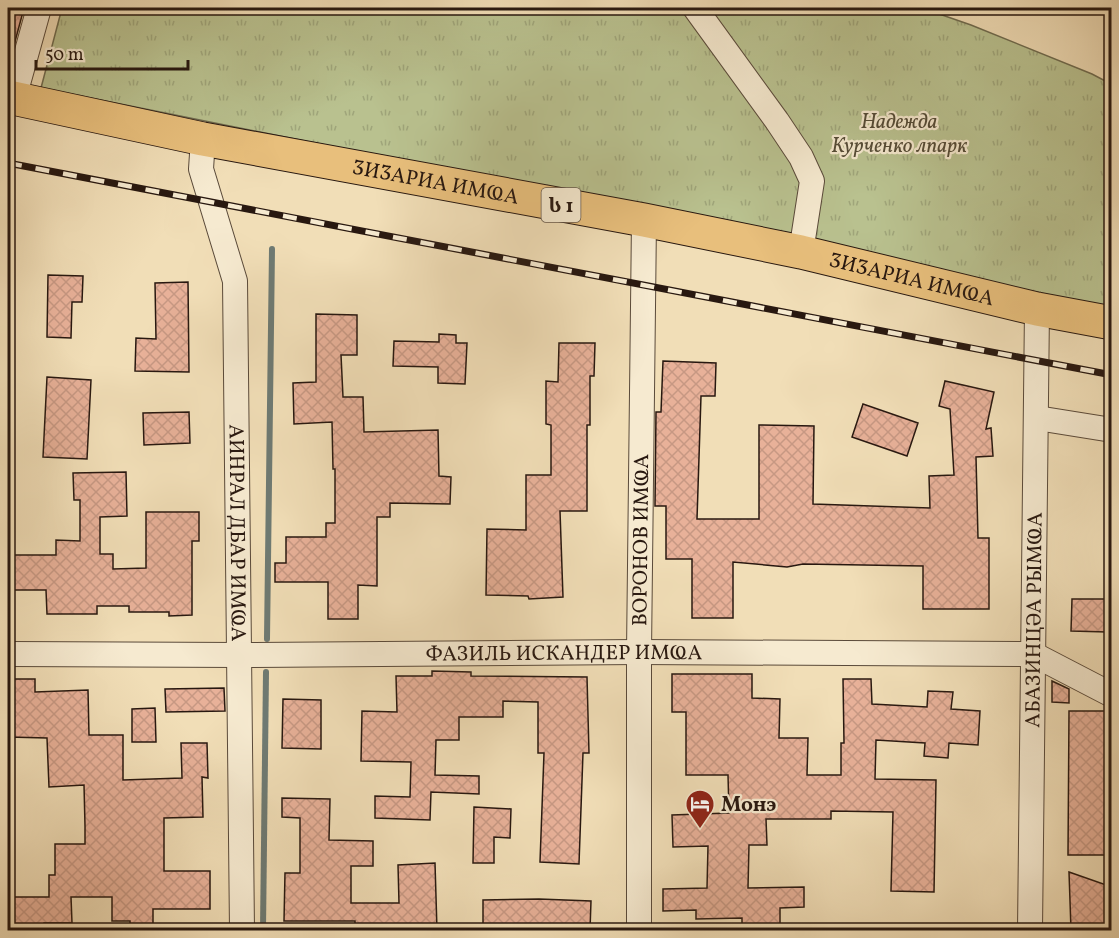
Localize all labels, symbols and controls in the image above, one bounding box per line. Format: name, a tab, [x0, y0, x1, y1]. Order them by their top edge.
scale bar	[36, 33, 188, 71]
text: 50 m	[45, 43, 84, 68]
park label: Надежда Курченко лпарк	[831, 108, 968, 161]
street label: ӠИӠАРИА ИМҨА	[350, 154, 521, 213]
road number: ს 1	[542, 188, 580, 222]
street label: ӠИӠАРИА ИМҨА	[826, 246, 997, 314]
street label: АИНРАЛ ДБАР ИМҨА	[221, 424, 252, 642]
street label: ВОРОНОВ ИМҨА	[626, 453, 657, 626]
street label: АБАЗИНЦӘА РЫМҨА	[1019, 512, 1051, 728]
street label: ФАЗИЛЬ ИСКАНДЕР ИМҨА	[426, 639, 703, 670]
hotel icon: Монэ	[684, 788, 716, 830]
place label: Монэ	[721, 791, 776, 820]

